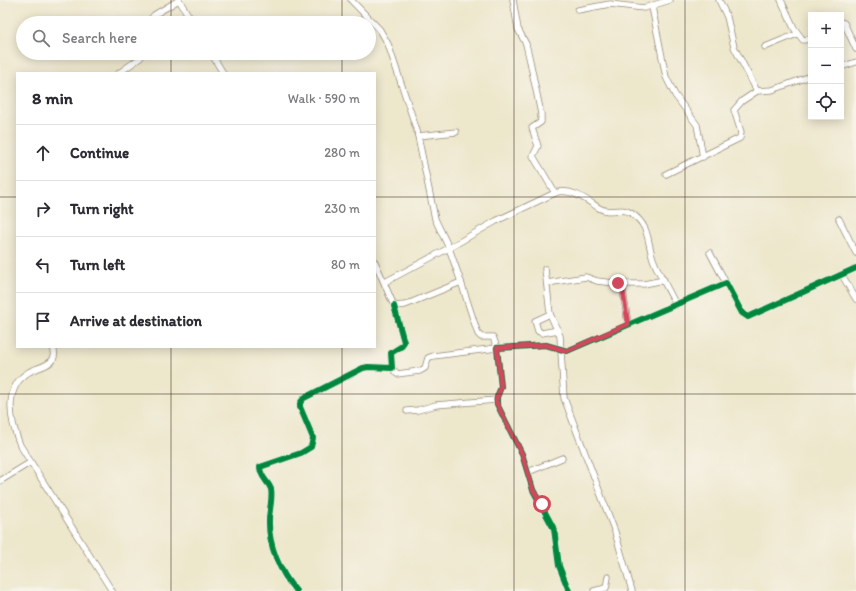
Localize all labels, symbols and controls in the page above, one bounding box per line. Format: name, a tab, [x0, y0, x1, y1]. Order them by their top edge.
map controls	[808, 12, 844, 120]
button: +	[808, 12, 844, 48]
search box	[16, 16, 376, 60]
icon: search	[30, 27, 52, 49]
text: Search here	[62, 29, 137, 47]
button: −	[808, 48, 844, 84]
button: locate	[808, 84, 844, 120]
text: 8 min	[32, 88, 73, 108]
text: Walk · 590 m	[288, 91, 360, 106]
icon: ahead	[32, 142, 54, 164]
text: Continue	[70, 144, 129, 162]
text: 280 m	[324, 145, 360, 160]
icon: right	[32, 198, 54, 220]
text: Turn right	[70, 200, 134, 218]
text: 230 m	[324, 201, 360, 216]
icon: left	[32, 254, 54, 276]
text: Turn left	[70, 256, 125, 274]
text: 80 m	[331, 257, 360, 272]
route end	[609, 274, 627, 292]
icon: arrive	[32, 310, 54, 332]
text: Arrive at destination	[70, 312, 202, 330]
route start	[533, 495, 551, 513]

